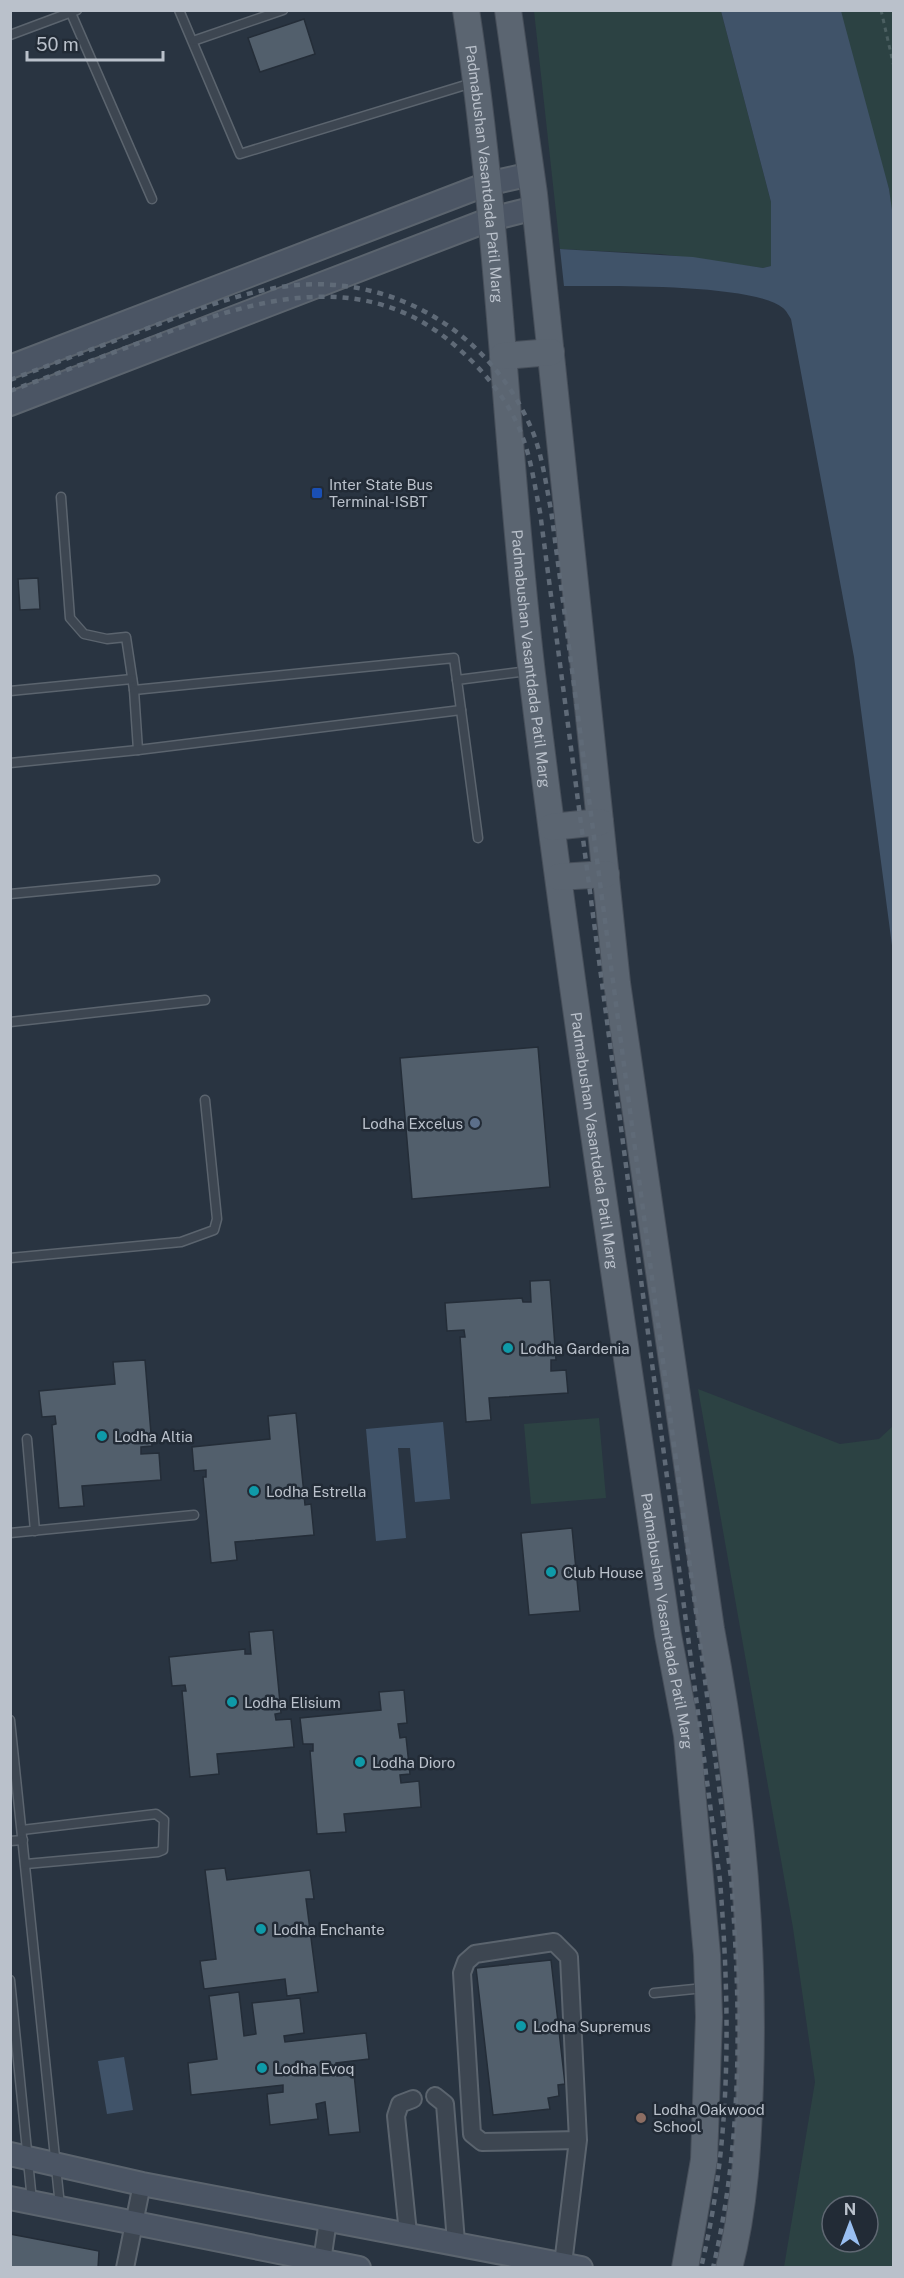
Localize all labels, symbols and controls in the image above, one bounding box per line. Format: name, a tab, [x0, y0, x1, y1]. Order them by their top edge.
scale bar	[27, 24, 164, 62]
text: 50 m	[36, 34, 79, 55]
street label: Padmabushan Vasantdada Patil Marg	[463, 44, 507, 304]
place label: Inter State Bus Terminal-ISBT	[329, 476, 433, 510]
marker: Inter State Bus Terminal-ISBT	[310, 486, 324, 500]
street label: Padmabushan Vasantdada Patil Marg	[509, 529, 555, 789]
street label: Padmabushan Vasantdada Patil Marg	[568, 1011, 622, 1270]
place label: Lodha Excelus	[362, 1115, 463, 1132]
marker: Lodha Excelus	[468, 1116, 482, 1130]
place label: Lodha Gardenia	[520, 1340, 630, 1357]
marker: Lodha Gardenia	[501, 1341, 515, 1355]
place label: Lodha Altia	[114, 1428, 193, 1445]
marker: Lodha Altia	[95, 1429, 109, 1443]
place label: Lodha Estrella	[266, 1483, 366, 1500]
marker: Lodha Estrella	[247, 1484, 261, 1498]
street label: Padmabushan Vasantdada Patil Marg	[639, 1492, 697, 1750]
place label: Club House	[563, 1564, 644, 1581]
marker: Club House	[544, 1565, 558, 1579]
place label: Lodha Elisium	[244, 1694, 341, 1711]
marker: Lodha Elisium	[225, 1695, 239, 1709]
place label: Lodha Dioro	[372, 1754, 455, 1771]
marker: Lodha Dioro	[353, 1755, 367, 1769]
place label: Lodha Enchante	[273, 1921, 385, 1938]
marker: Lodha Enchante	[254, 1922, 268, 1936]
place label: Lodha Supremus	[533, 2018, 651, 2035]
marker: Lodha Supremus	[514, 2019, 528, 2033]
place label: Lodha Evoq	[274, 2060, 354, 2077]
marker: Lodha Evoq	[255, 2061, 269, 2075]
place label: Lodha Oakwood School	[653, 2101, 765, 2135]
marker: Lodha Oakwood School	[634, 2111, 648, 2125]
north arrow	[820, 2194, 880, 2254]
text: N	[844, 2200, 856, 2219]

